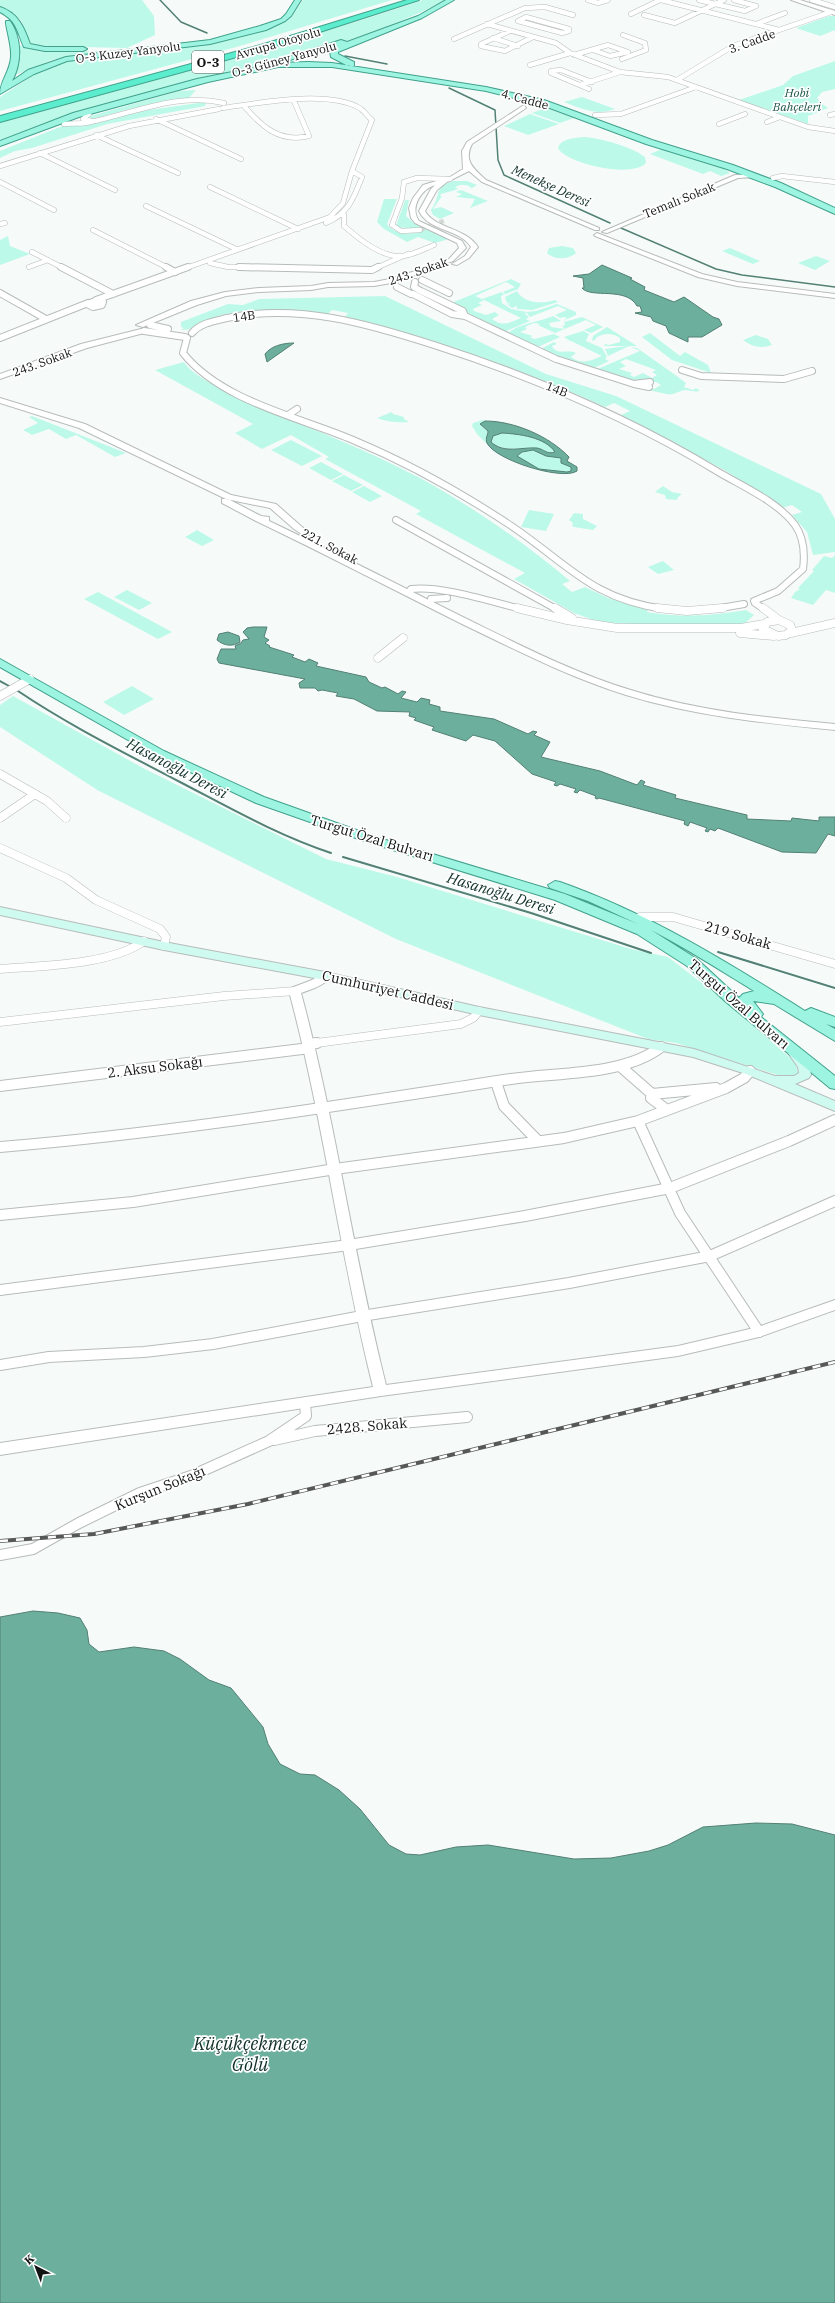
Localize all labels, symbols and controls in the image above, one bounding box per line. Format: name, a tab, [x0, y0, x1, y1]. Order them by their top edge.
street label: Avrupa Otoyolu	[234, 24, 323, 62]
street label: 3. Cadde	[727, 26, 777, 56]
street label: O-3 Kuzey Yanyolu	[75, 38, 182, 66]
street label: O-3 Güney Yanyolu	[230, 38, 339, 80]
road number: O-3	[192, 51, 224, 73]
street label: 4. Cadde	[500, 85, 550, 113]
park label: Hobi Bahçeleri	[772, 85, 822, 114]
water label: Menekşe Deresi	[508, 161, 593, 211]
street label: Temalı Sokak	[641, 179, 717, 221]
street label: 243. Sokak	[386, 254, 450, 288]
street label: 14B	[232, 307, 256, 325]
street label: 243. Sokak	[10, 344, 74, 380]
street label: 14B	[544, 378, 570, 400]
street label: 221. Sokak	[299, 525, 361, 567]
water label: Hasanoğlu Deresi	[122, 733, 231, 803]
street label: Turgut Özal Bulvarı	[308, 811, 436, 865]
water label: Hasanoğlu Deresi	[444, 867, 558, 919]
street label: 219 Sokak	[703, 917, 774, 953]
street label: Turgut Özal Bulvarı	[685, 955, 793, 1053]
street label: Cumhuriyet Caddesi	[320, 966, 456, 1014]
street label: 2. Aksu Sokağı	[106, 1052, 204, 1082]
street label: 2428. Sokak	[326, 1413, 409, 1438]
street label: Kurşun Sokağı	[112, 1462, 208, 1514]
water label: Küçükçekmece Gölü	[193, 2032, 306, 2076]
north arrow	[16, 2247, 56, 2287]
text: K	[21, 2251, 38, 2268]

